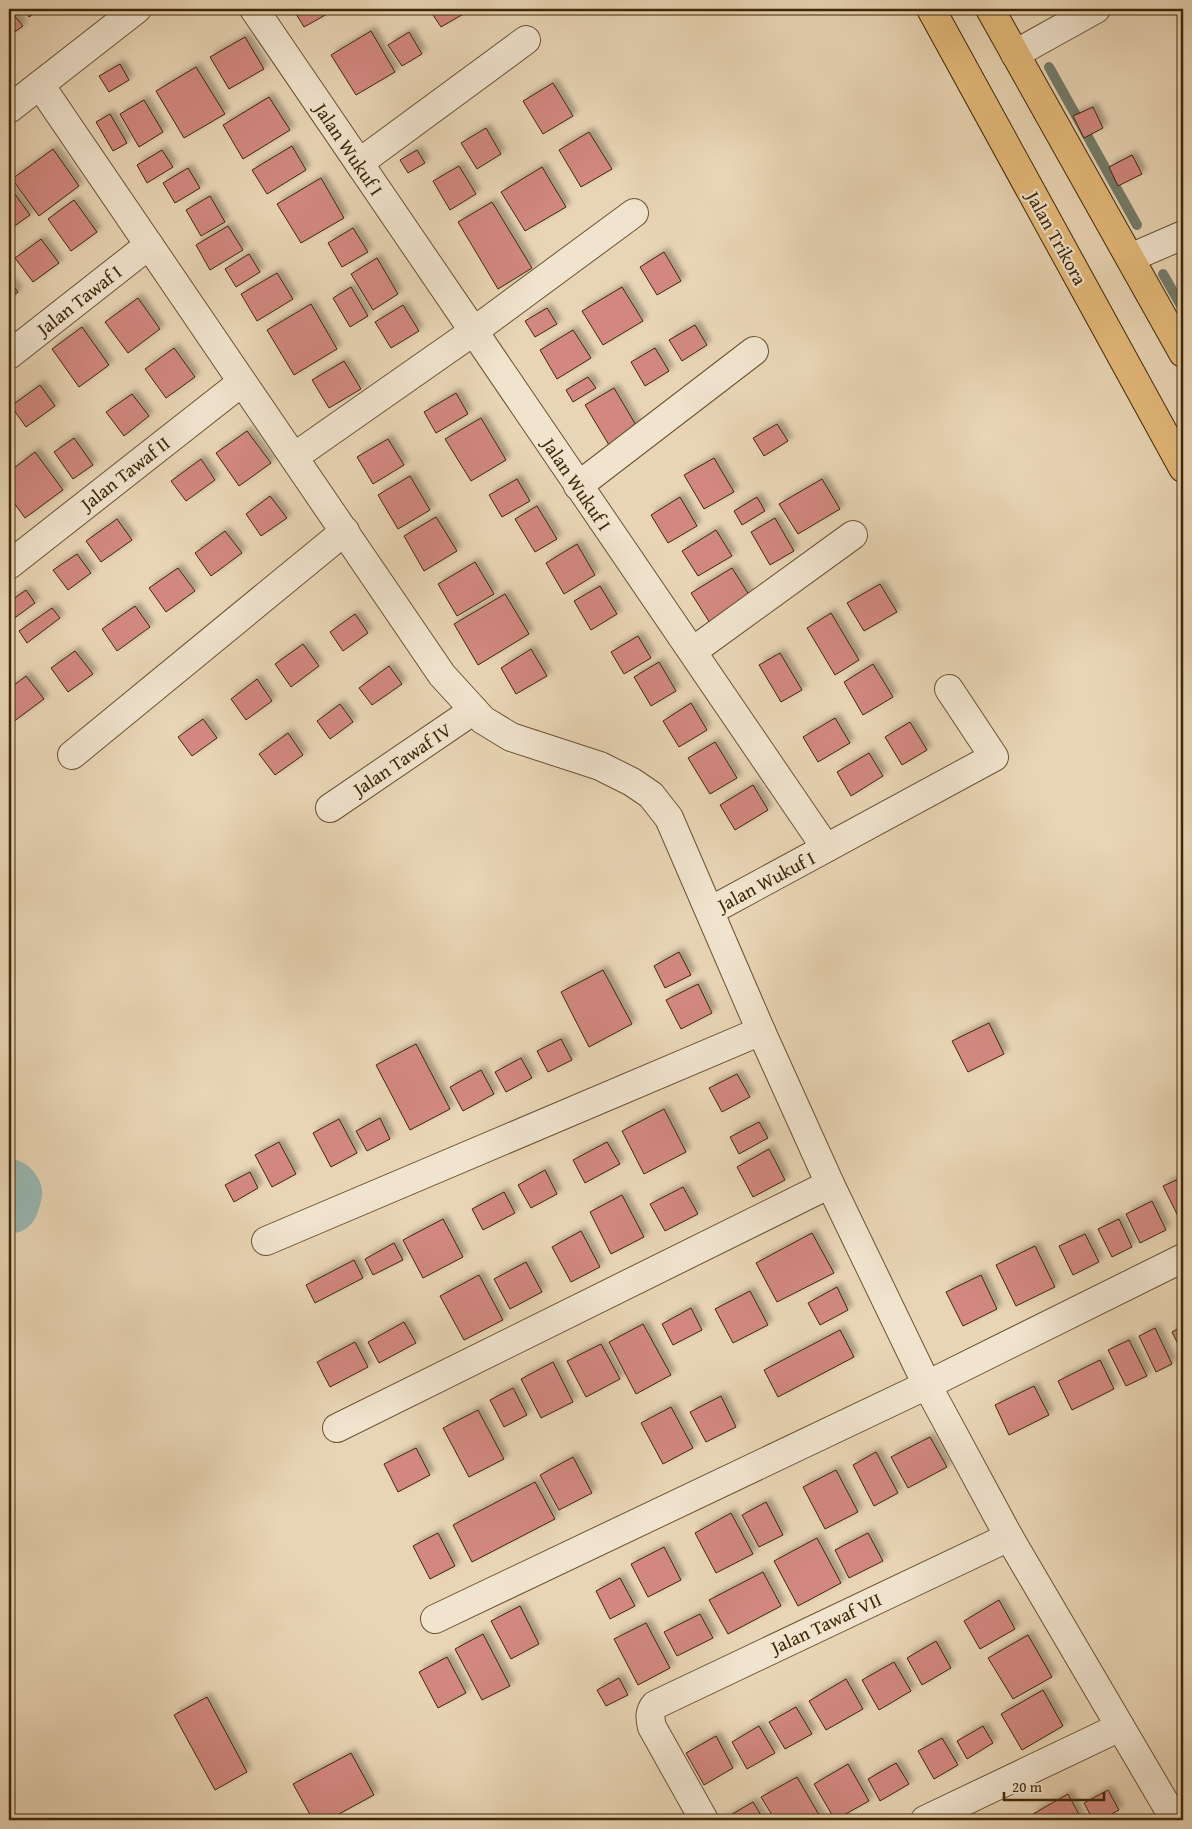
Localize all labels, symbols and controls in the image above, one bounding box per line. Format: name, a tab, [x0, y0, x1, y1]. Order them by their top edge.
street label: Jalan Wukuf I	[306, 95, 390, 201]
street label: Jalan Trikora	[1019, 184, 1094, 290]
street label: Jalan Tawaf I	[29, 258, 128, 343]
street label: Jalan Tawaf II	[73, 429, 176, 518]
street label: Jalan Wukuf I	[534, 430, 618, 536]
street label: Jalan Tawaf IV	[345, 715, 457, 803]
street label: Jalan Wukuf I	[711, 844, 820, 919]
street label: Jalan Tawaf VII	[764, 1585, 886, 1662]
scale bar	[1004, 1769, 1104, 1801]
text: 20 m	[1012, 1776, 1043, 1797]

